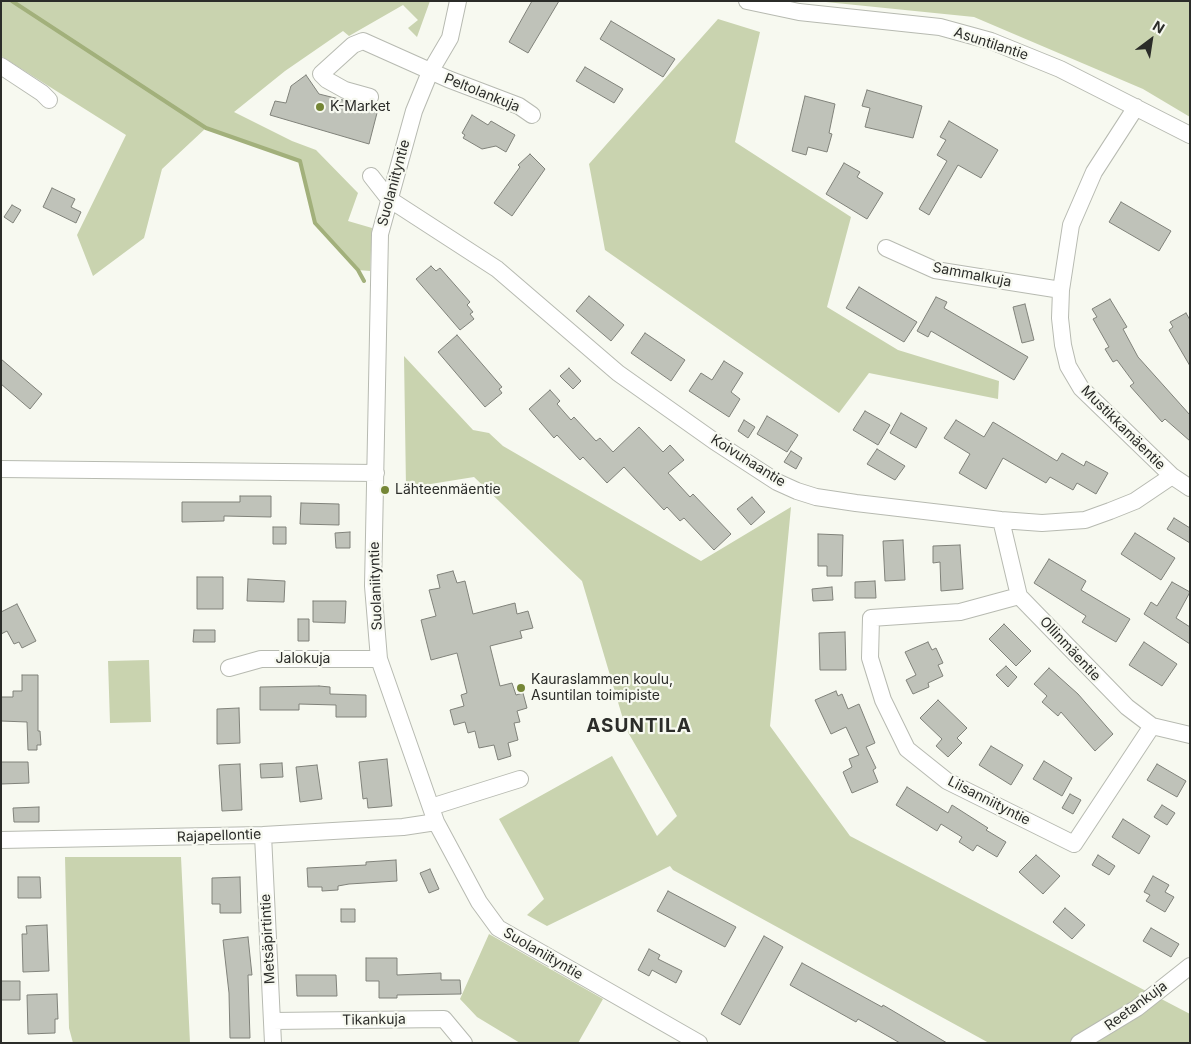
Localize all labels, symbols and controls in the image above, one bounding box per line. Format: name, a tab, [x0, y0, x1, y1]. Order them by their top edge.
north arrow	[1126, 15, 1176, 65]
text: N	[1150, 17, 1168, 37]
street label: Asuntilantie	[952, 24, 1030, 64]
street label: Peltolankuja	[442, 70, 522, 116]
place label: K-Market	[330, 99, 390, 115]
marker: K-Market	[314, 101, 326, 113]
street label: Suolaniityntie	[374, 138, 414, 228]
street label: Sammalkuja	[931, 259, 1013, 291]
street label: Mustikkamäentie	[1077, 382, 1169, 474]
street label: Koivuhaantie	[707, 431, 789, 491]
place label: Lähteenmäentie	[395, 482, 501, 498]
marker: Lähteenmäentie	[379, 484, 391, 496]
street label: Suolaniityntie	[366, 541, 386, 631]
street label: Ollinmäentie	[1036, 613, 1104, 685]
street label: Jalokuja	[276, 651, 330, 667]
place label: Kauraslammen koulu, Asuntilan toimipiste	[531, 672, 673, 704]
marker: Kauraslammen koulu, Asuntilan toimipiste	[515, 682, 527, 694]
district label: ASUNTILA	[585, 715, 693, 737]
street label: Liisanniityntie	[945, 773, 1033, 829]
street label: Rajapellontie	[177, 826, 261, 846]
street label: Metsäpirtintie	[257, 893, 279, 985]
street label: Suolaniityntie	[500, 924, 586, 984]
street label: Reetankuja	[1101, 978, 1171, 1034]
street label: Tikankuja	[342, 1011, 406, 1029]

